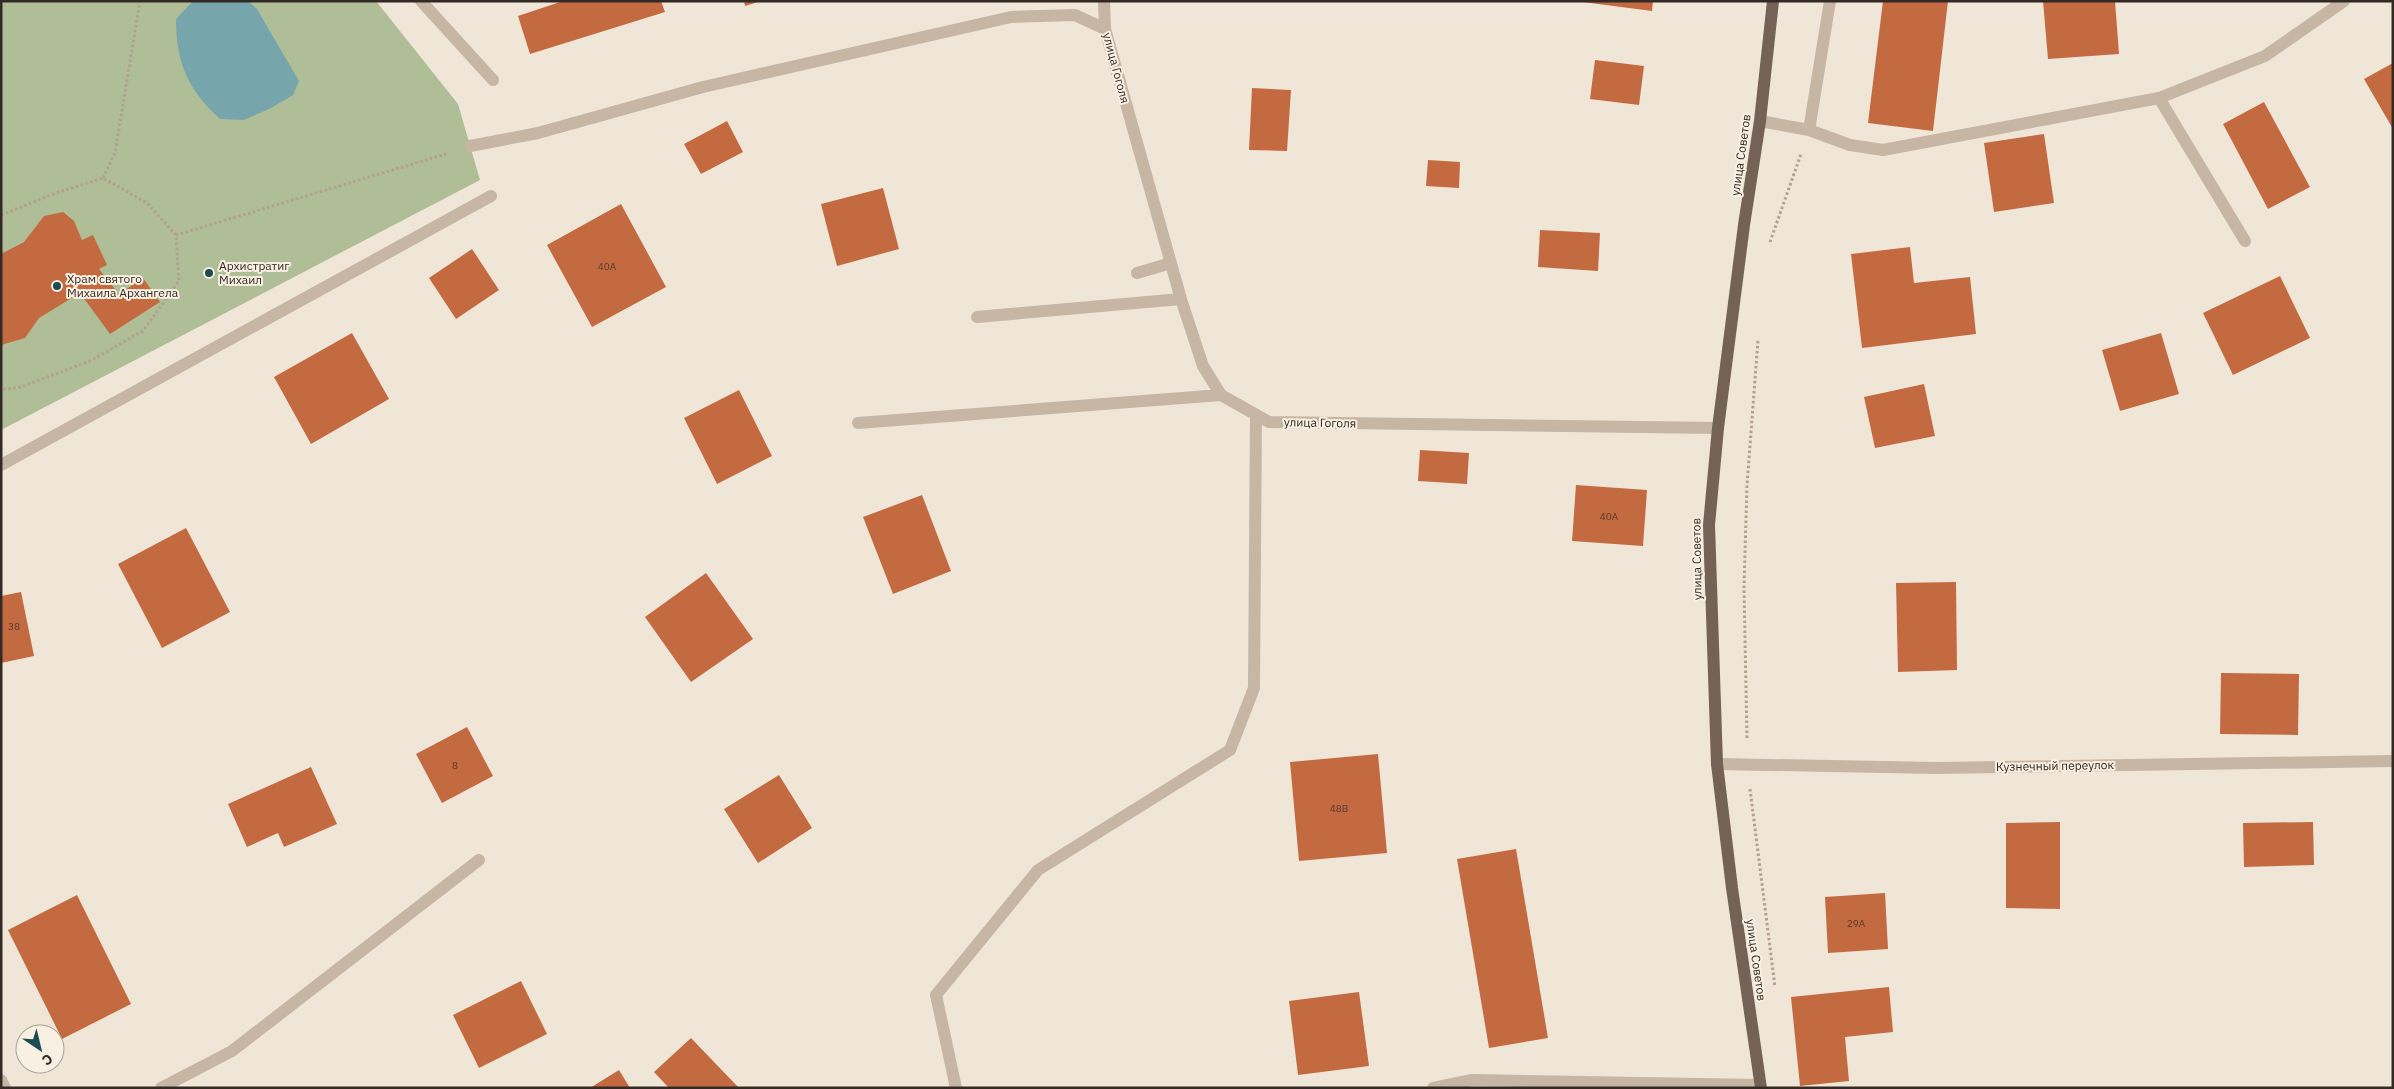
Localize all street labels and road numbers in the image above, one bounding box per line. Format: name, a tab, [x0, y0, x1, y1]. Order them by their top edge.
street label: улица Гоголя	[1100, 31, 1133, 105]
street label: улица Советов	[1727, 113, 1754, 197]
street label: улица Гоголя	[1284, 414, 1356, 431]
street label: улица Советов	[1688, 518, 1705, 600]
street label: Кузнечный переулок	[1996, 757, 2115, 774]
street label: улица Советов	[1743, 918, 1770, 1002]

